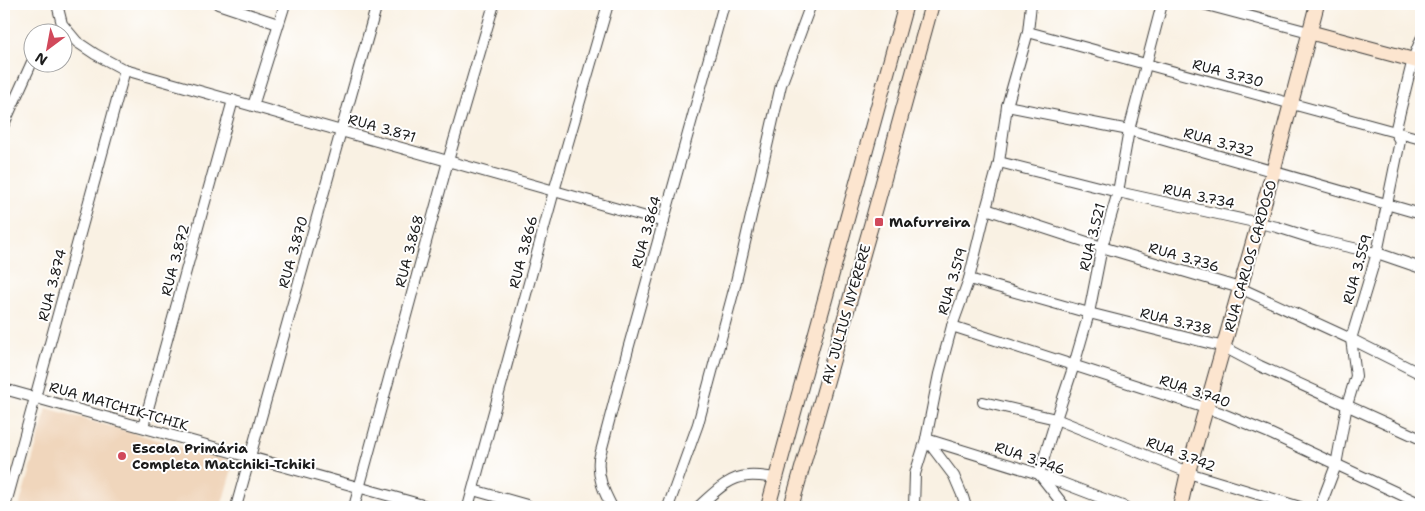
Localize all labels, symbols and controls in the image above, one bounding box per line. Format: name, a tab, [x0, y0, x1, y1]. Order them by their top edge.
north arrow	[22, 22, 72, 72]
text: N	[32, 48, 51, 70]
street label: RUA 3.730	[1190, 55, 1266, 91]
street label: RUA 3.871	[346, 110, 418, 146]
street label: RUA 3.732	[1182, 123, 1256, 161]
street label: RUA CARLOS CARDOSO	[1220, 178, 1280, 334]
street label: RUA 3.734	[1161, 180, 1237, 212]
street label: RUA 3.864	[627, 194, 665, 270]
street label: RUA 3.521	[1075, 201, 1109, 273]
street label: RUA 3.868	[391, 213, 427, 289]
place label: Mafurreira	[889, 213, 971, 231]
street label: RUA 3.870	[274, 214, 312, 290]
street label: RUA 3.866	[505, 214, 541, 290]
marker: Mafurreira	[873, 216, 885, 228]
street label: RUA 3.872	[157, 222, 193, 298]
street label: RUA 3.559	[1338, 232, 1376, 306]
street label: RUA 3.736	[1146, 238, 1222, 276]
street label: AV. JULIUS NYERERE	[817, 242, 875, 386]
street label: RUA 3.519	[933, 245, 971, 317]
street label: RUA 3.874	[34, 247, 70, 323]
street label: RUA 3.738	[1138, 303, 1214, 339]
street label: RUA 3.740	[1157, 371, 1233, 411]
street label: RUA MATCHIK-TCHIK	[47, 377, 191, 435]
street label: RUA 3.742	[1144, 433, 1218, 475]
street label: RUA 3.746	[992, 438, 1068, 478]
place label: Escola Primária Completa Matchiki-Tchiki	[132, 439, 315, 473]
marker: Escola Primária Completa Matchiki-Tchiki	[116, 450, 128, 462]

